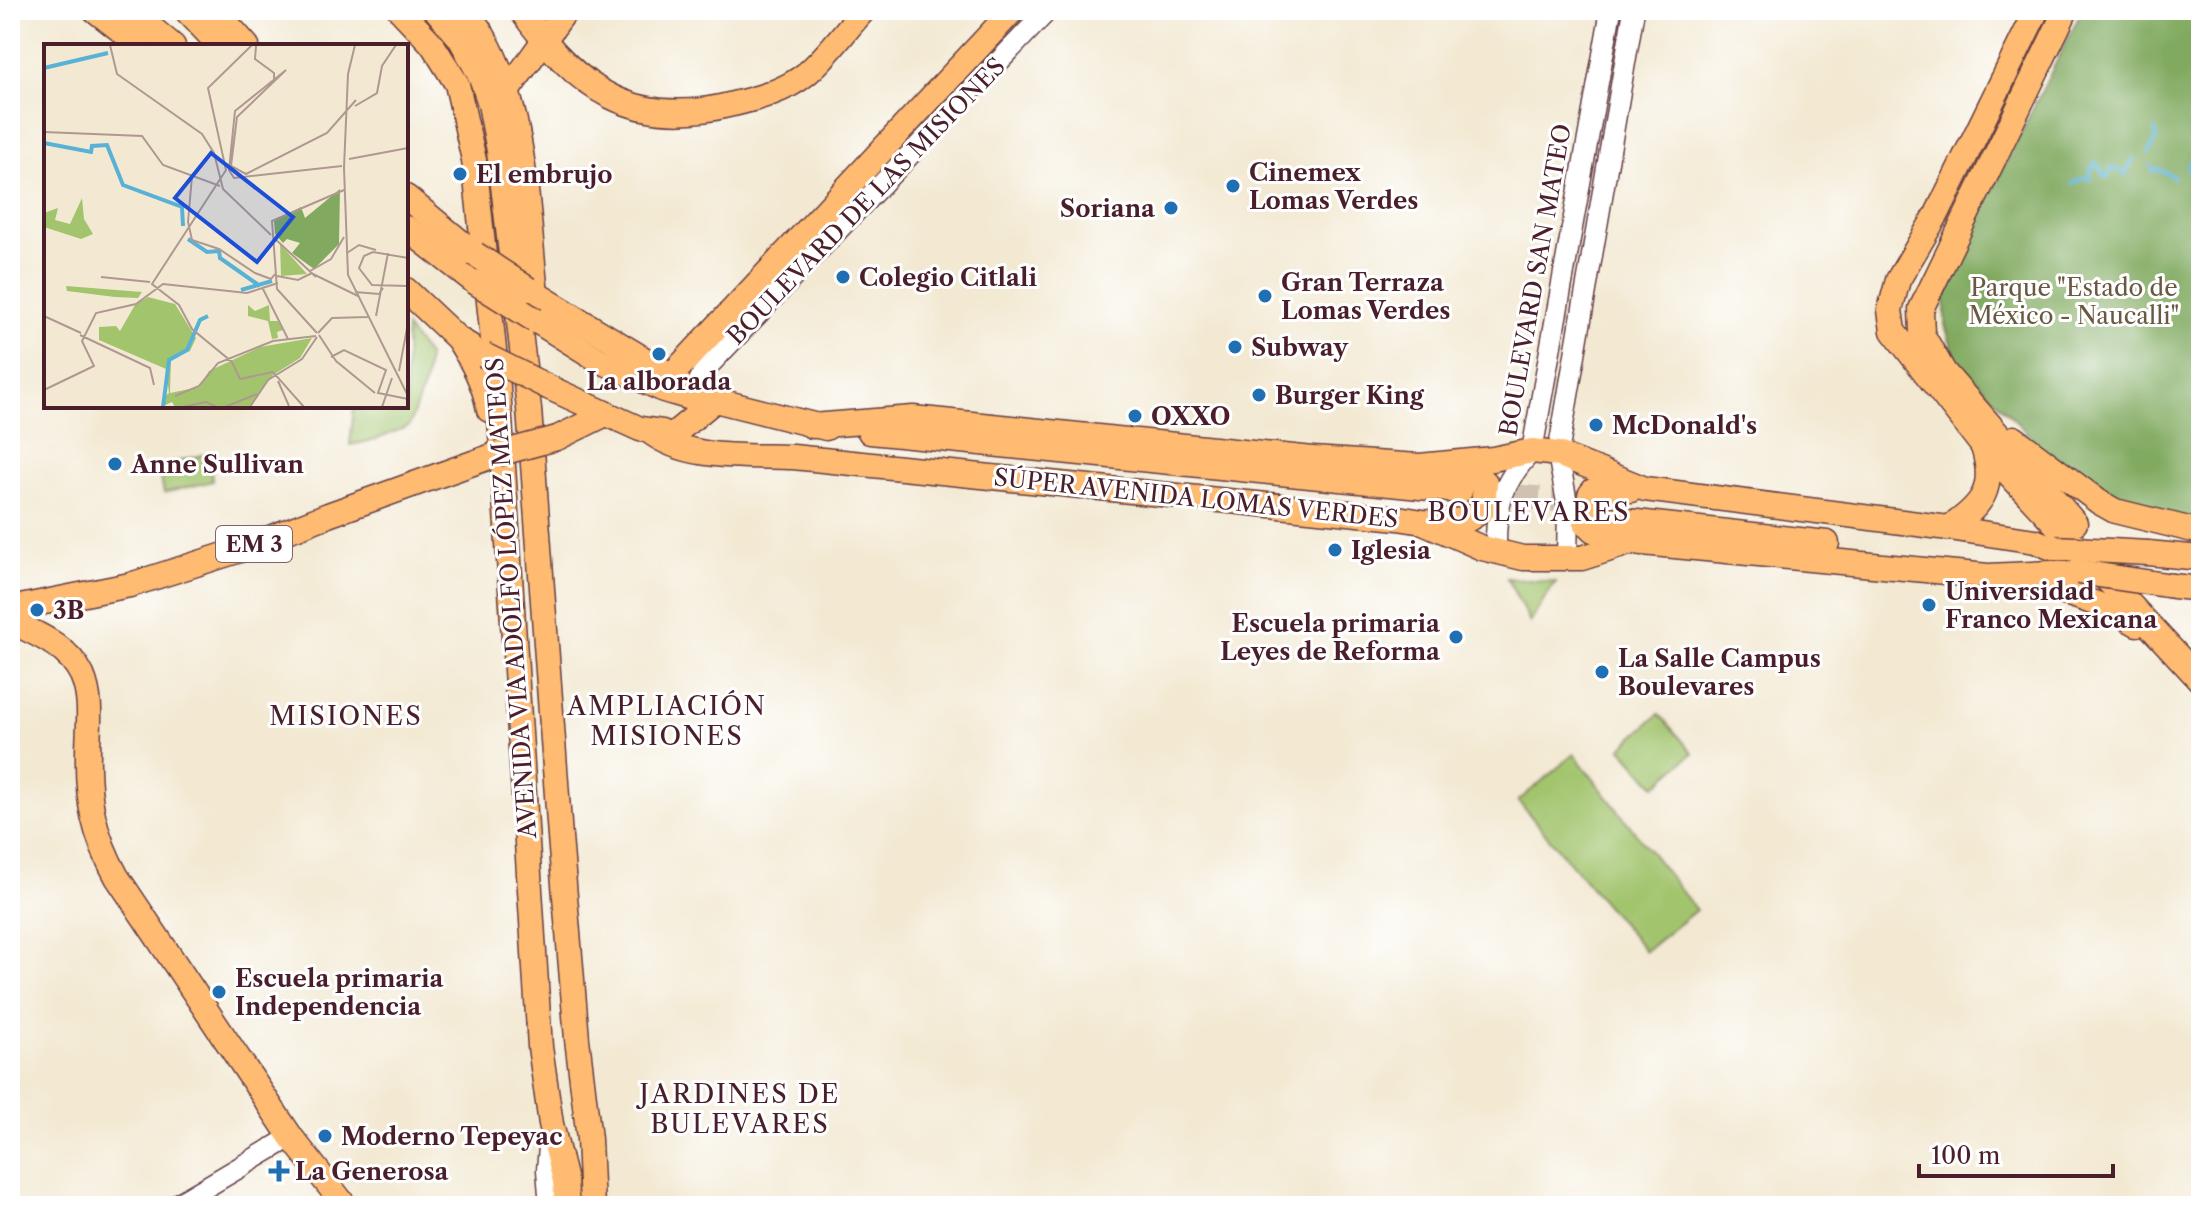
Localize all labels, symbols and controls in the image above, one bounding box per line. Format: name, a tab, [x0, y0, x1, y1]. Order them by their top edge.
inset map	[44, 44, 408, 408]
street label: BOULEVARD DE LAS MISIONES	[721, 52, 1011, 350]
street label: BOULEVARD SAN MATEO	[1493, 122, 1577, 438]
place label: Cinemex Lomas Verdes	[1249, 158, 1418, 215]
place label: El embrujo	[476, 160, 612, 189]
marker: El embrujo	[451, 165, 469, 183]
marker: Cinemex Lomas Verdes	[1224, 177, 1242, 195]
place label: Soriana	[1060, 194, 1156, 223]
marker: Soriana	[1162, 199, 1180, 217]
place label: Colegio Citlali	[859, 263, 1037, 292]
marker: Colegio Citlali	[834, 268, 852, 286]
place label: Gran Terraza Lomas Verdes	[1281, 268, 1450, 325]
park label: Parque "Estado de México - Naucalli"	[1969, 273, 2179, 330]
marker: Gran Terraza Lomas Verdes	[1256, 287, 1274, 305]
place label: Subway	[1251, 333, 1349, 362]
marker: Subway	[1226, 338, 1244, 356]
marker: La alborada	[650, 345, 668, 363]
street label: AVENIDA VIA ADOLFO LÓPEZ MATEOS	[479, 356, 542, 841]
place label: La alborada	[587, 367, 732, 396]
place label: Burger King	[1275, 381, 1425, 410]
marker: Burger King	[1250, 386, 1268, 404]
place label: OXXO	[1151, 402, 1230, 431]
marker: OXXO	[1126, 407, 1144, 425]
place label: McDonald's	[1612, 411, 1757, 440]
marker: McDonald's	[1587, 416, 1605, 434]
place label: Anne Sullivan	[130, 450, 304, 479]
marker: Anne Sullivan	[106, 455, 124, 473]
street label: SÚPER AVENIDA LOMAS VERDES	[992, 461, 1400, 534]
district label: BOULEVARES	[1427, 496, 1631, 528]
road number: EM 3	[216, 526, 292, 562]
place label: Iglesia	[1351, 536, 1432, 565]
marker: Iglesia	[1326, 541, 1344, 559]
place label: Universidad Franco Mexicana	[1945, 577, 2158, 634]
place label: 3B	[53, 596, 84, 625]
marker: Universidad Franco Mexicana	[1920, 596, 1938, 614]
marker: 3B	[28, 601, 46, 619]
place label: Escuela primaria Leyes de Reforma	[1220, 609, 1441, 666]
marker: Escuela primaria Leyes de Reforma	[1447, 628, 1465, 646]
place label: La Salle Campus Boulevares	[1618, 644, 1821, 701]
marker: La Salle Campus Boulevares	[1593, 663, 1611, 681]
district label: AMPLIACIÓN MISIONES	[566, 690, 767, 752]
district label: MISIONES	[269, 700, 423, 732]
place label: Escuela primaria Independencia	[235, 964, 445, 1021]
marker: Escuela primaria Independencia	[210, 983, 228, 1001]
district label: JARDINES DE BULEVARES	[636, 1078, 840, 1140]
place label: Moderno Tepeyac	[341, 1122, 562, 1151]
marker: Moderno Tepeyac	[316, 1127, 334, 1145]
scale bar	[1919, 1128, 2113, 1178]
text: 100 m	[1931, 1141, 2000, 1170]
place label: La Generosa	[295, 1157, 450, 1186]
marker: La Generosa	[270, 1162, 288, 1180]

